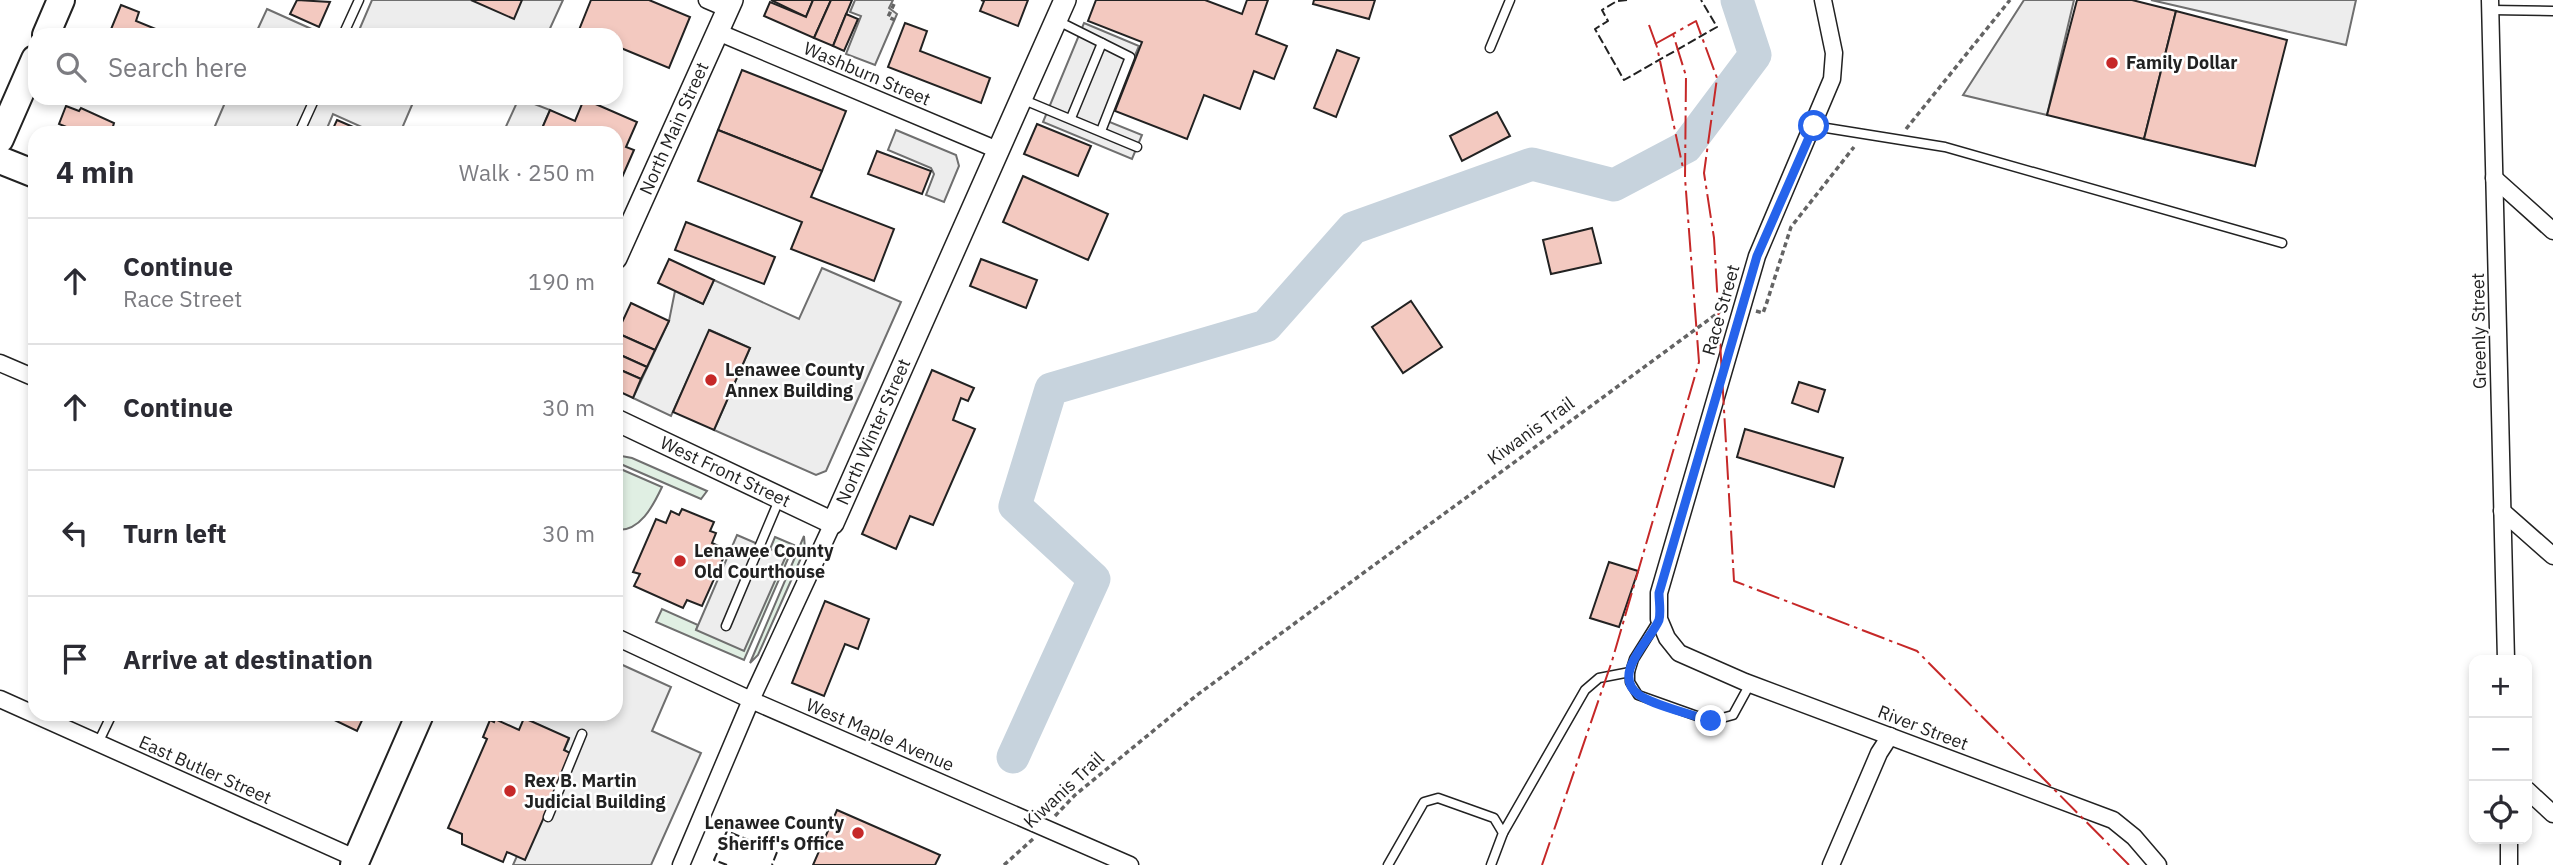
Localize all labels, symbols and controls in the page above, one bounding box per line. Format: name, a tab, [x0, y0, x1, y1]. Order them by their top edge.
search box	[28, 28, 623, 105]
street label: Washburn Street	[800, 36, 934, 111]
icon: search	[52, 48, 90, 86]
text: Search here	[108, 50, 247, 84]
place label: Family Dollar	[2126, 51, 2237, 74]
marker: Family Dollar	[2104, 55, 2120, 71]
street label: North Main Street	[634, 58, 714, 198]
route start	[1798, 110, 1829, 141]
text: 4 min	[56, 152, 134, 191]
text: Walk · 250 m	[459, 157, 595, 187]
text: Continue	[123, 249, 233, 283]
icon: ahead	[56, 262, 94, 300]
street label: Race Street	[1697, 262, 1744, 358]
text: 190 m	[528, 266, 595, 296]
street label: Greenly Street	[2466, 273, 2491, 389]
text: Race Street	[123, 283, 242, 313]
street label: North Winter Street	[831, 355, 915, 508]
place label: Lenawee County Annex Building	[725, 358, 865, 402]
marker: Lenawee County Annex Building	[703, 372, 719, 388]
icon: ahead	[56, 388, 94, 426]
text: Continue	[123, 390, 233, 424]
street label: Kiwanis Trail	[1483, 391, 1579, 470]
text: 30 m	[542, 392, 595, 422]
street label: West Front Street	[657, 431, 794, 512]
icon: left	[56, 514, 94, 552]
text: Turn left	[123, 516, 226, 550]
text: 30 m	[542, 518, 595, 548]
place label: Lenawee County Old Courthouse	[694, 539, 834, 583]
marker: Lenawee County Old Courthouse	[672, 553, 688, 569]
icon: arrive	[56, 640, 94, 678]
text: Arrive at destination	[123, 642, 373, 676]
map controls	[2469, 655, 2532, 844]
button: +	[2469, 655, 2532, 718]
street label: West Maple Avenue	[803, 693, 958, 776]
street label: River Street	[1875, 700, 1972, 755]
route end	[1695, 705, 1726, 736]
button: −	[2469, 718, 2532, 781]
street label: East Butler Street	[135, 730, 275, 809]
street label: Kiwanis Trail	[1019, 746, 1109, 833]
place label: Rex B. Martin Judicial Building	[524, 769, 665, 813]
button: locate	[2469, 781, 2532, 844]
marker: Rex B. Martin Judicial Building	[502, 783, 518, 799]
place label: Lenawee County Sheriff's Office	[704, 811, 844, 855]
marker: Lenawee County Sheriff's Office	[850, 825, 866, 841]

